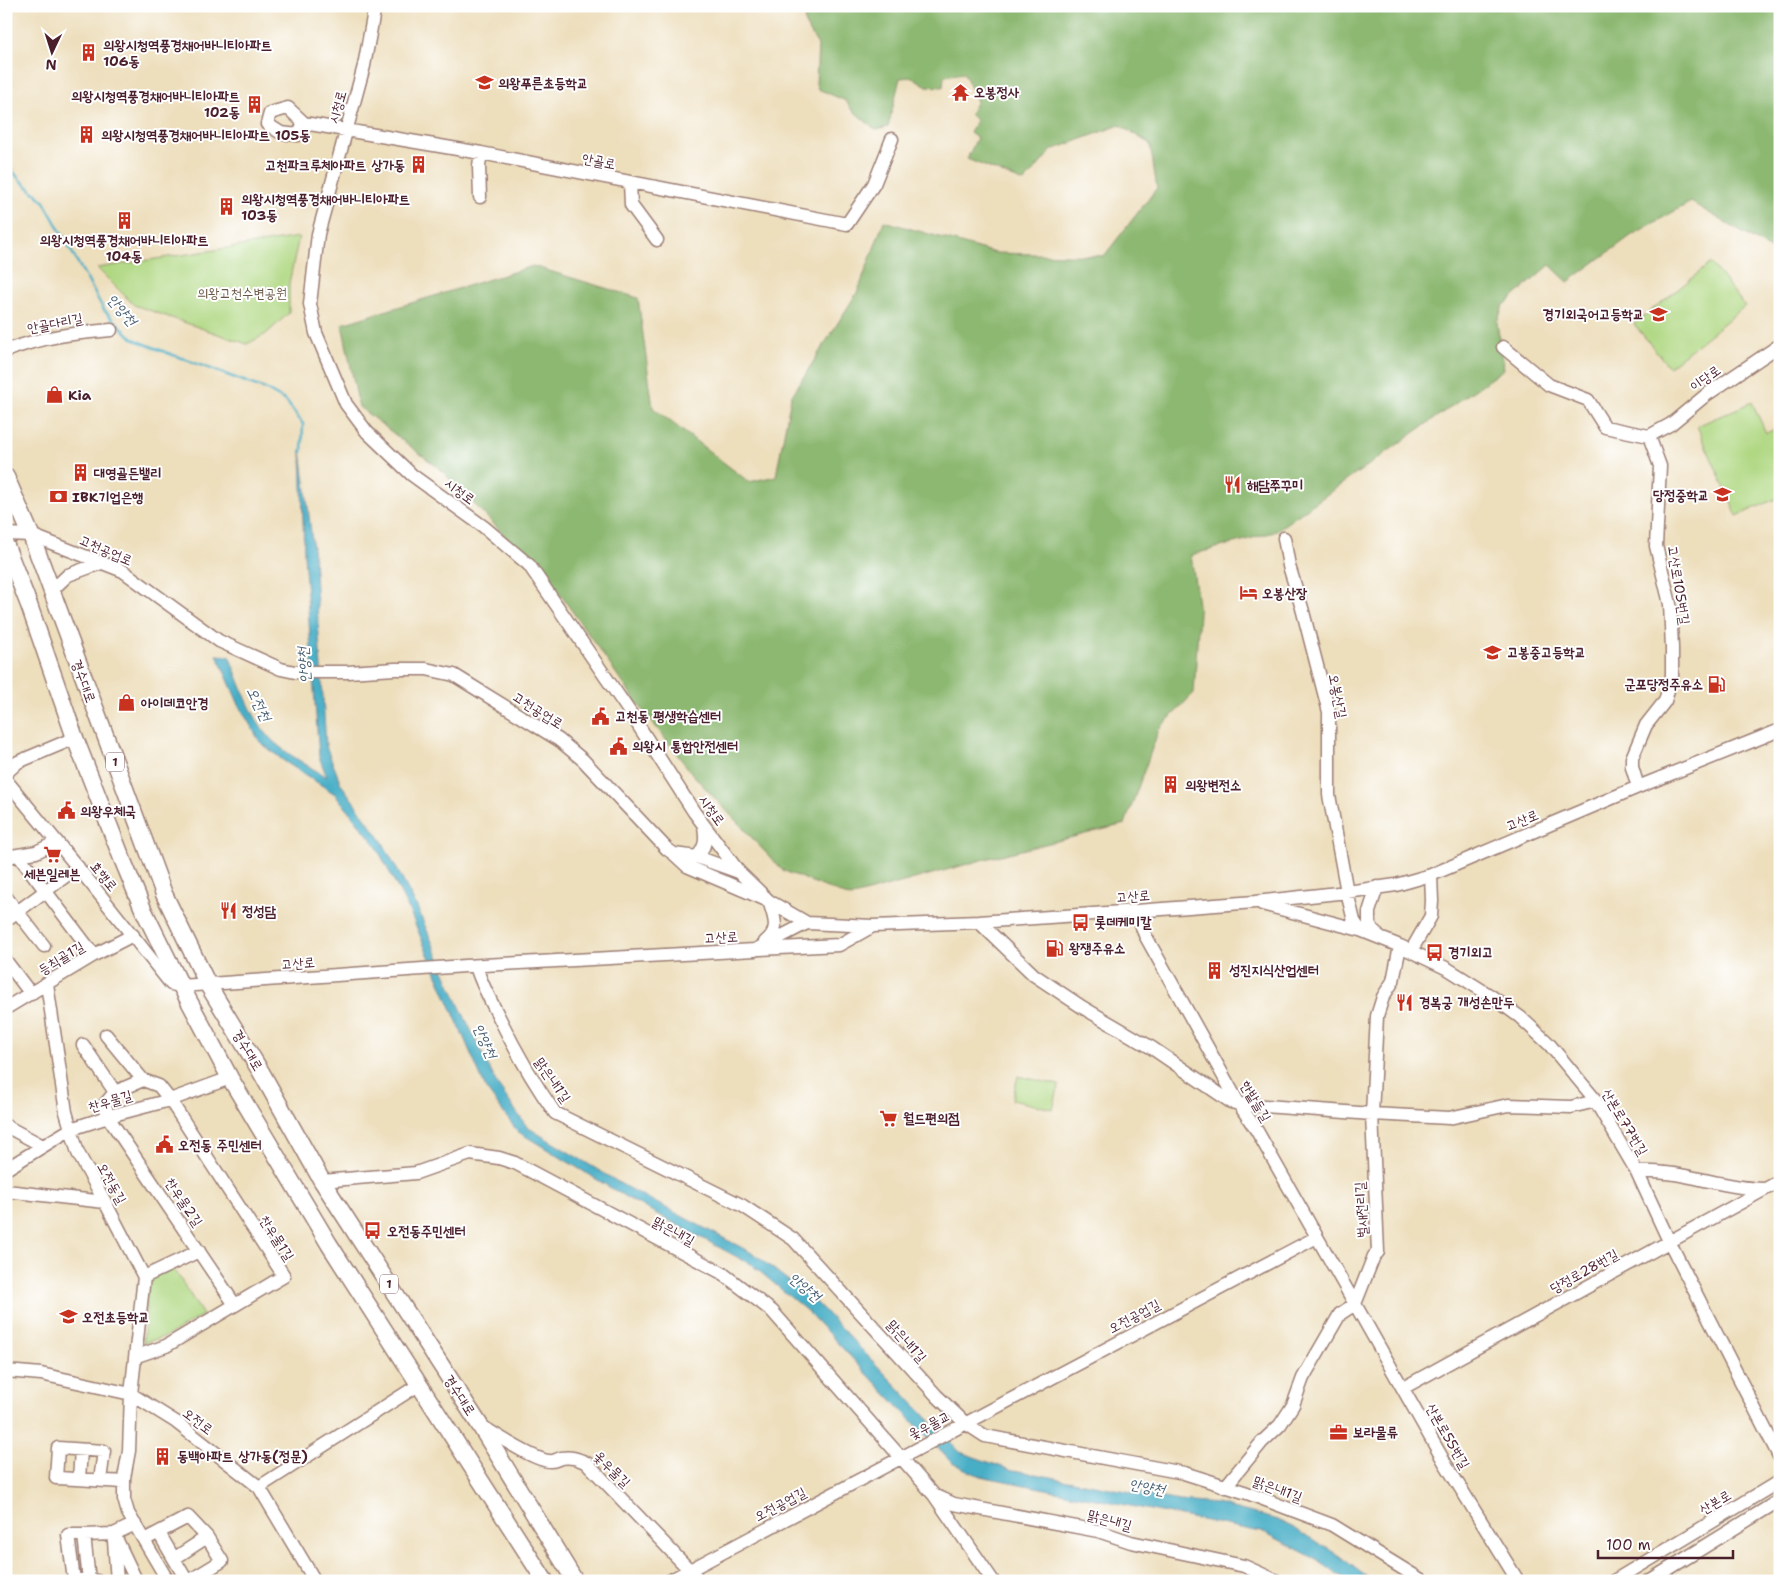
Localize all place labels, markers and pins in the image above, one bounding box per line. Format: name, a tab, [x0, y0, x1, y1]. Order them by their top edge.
place label: 의왕시청역풍경채어바니티아파트 106동	[103, 36, 272, 70]
building icon: 의왕시청역풍경채어바니티아파트 106동	[79, 43, 99, 63]
school or university icon: 의왕푸른초등학교	[474, 73, 494, 93]
place label: 의왕푸른초등학교	[498, 74, 588, 92]
temple icon: 오봉정사	[950, 82, 970, 102]
place label: 오봉정사	[974, 83, 1020, 101]
place label: 의왕시청역풍경채어바니티아파트 102동	[71, 87, 240, 121]
building icon: 의왕시청역풍경채어바니티아파트 102동	[244, 94, 264, 114]
building icon: 의왕시청역풍경채어바니티아파트 105동	[77, 125, 97, 145]
place label: 의왕시청역풍경채어바니티아파트 105동	[101, 126, 311, 144]
building icon: 고천파크루체아파트 상가동	[409, 155, 429, 175]
place label: 고천파크루체아파트 상가동	[265, 156, 405, 174]
place label: 의왕시청역풍경채어바니티아파트 103동	[241, 190, 410, 224]
building icon: 의왕시청역풍경채어바니티아파트 103동	[217, 197, 237, 217]
building icon: 의왕시청역풍경채어바니티아파트 104동	[114, 210, 134, 230]
place label: 의왕시청역풍경채어바니티아파트 104동	[40, 231, 208, 265]
school or university icon: 경기외국어고등학교	[1648, 304, 1668, 324]
place label: 경기외국어고등학교	[1543, 305, 1644, 323]
shop icon: Kia	[44, 385, 64, 405]
place label: Kia	[68, 386, 92, 404]
building icon: 대영골든밸리	[70, 463, 90, 483]
place label: 대영골든밸리	[93, 464, 162, 482]
restaurant icon: 해담쭈꾸미	[1223, 475, 1243, 495]
place label: 해담쭈꾸미	[1247, 476, 1303, 494]
school or university icon: 당정중학교	[1713, 485, 1733, 505]
place label: 당정중학교	[1653, 486, 1709, 504]
bank icon: IBK기업은행	[48, 487, 68, 507]
place label: IBK기업은행	[72, 488, 143, 506]
hotel icon: 오봉산장	[1238, 583, 1258, 603]
place label: 오봉산장	[1262, 584, 1308, 602]
school or university icon: 고봉중고등학교	[1483, 642, 1503, 662]
place label: 고봉중고등학교	[1507, 643, 1586, 661]
fuel station icon: 군포당정주유소	[1707, 674, 1727, 694]
place label: 군포당정주유소	[1624, 675, 1703, 693]
shop icon: 아이데코안경	[117, 693, 137, 713]
place label: 아이데코안경	[141, 694, 209, 712]
public building icon: 고천동 평생학습센터	[591, 706, 611, 726]
place label: 고천동 평생학습센터	[615, 707, 721, 725]
public building icon: 의왕시 통합안전센터	[608, 736, 628, 756]
place label: 의왕시 통합안전센터	[632, 737, 738, 755]
building icon: 의왕변전소	[1161, 775, 1181, 795]
place label: 의왕변전소	[1185, 776, 1241, 794]
public building icon: 의왕우체국	[56, 801, 76, 821]
place label: 의왕우체국	[80, 802, 136, 820]
supermarket icon: 세븐일레븐	[42, 844, 62, 864]
place label: 세븐일레븐	[24, 865, 81, 883]
restaurant icon: 정성담	[218, 901, 238, 921]
place label: 정성담	[242, 902, 277, 920]
bus stop icon: 롯데케미칼	[1071, 912, 1091, 932]
place label: 롯데케미칼	[1095, 913, 1152, 931]
fuel station icon: 왕쟁주유소	[1045, 938, 1065, 958]
place label: 왕쟁주유소	[1068, 939, 1125, 957]
bus stop icon: 경기외고	[1424, 942, 1444, 962]
place label: 경기외고	[1448, 943, 1493, 961]
building icon: 성진지식산업센터	[1205, 960, 1225, 980]
place label: 성진지식산업센터	[1229, 961, 1319, 979]
restaurant icon: 경복궁 개성손만두	[1395, 992, 1415, 1012]
place label: 경복궁 개성손만두	[1419, 993, 1515, 1011]
supermarket icon: 월드편의점	[879, 1108, 899, 1128]
place label: 월드편의점	[903, 1109, 960, 1127]
public building icon: 오전동 주민센터	[154, 1135, 174, 1155]
place label: 오전동 주민센터	[178, 1136, 262, 1154]
bus stop icon: 오전동주민센터	[363, 1221, 383, 1241]
place label: 오전동주민센터	[387, 1222, 466, 1240]
school or university icon: 오전초등학교	[58, 1307, 78, 1327]
place label: 오전초등학교	[82, 1308, 150, 1326]
office icon: 보라물류	[1329, 1422, 1349, 1442]
place label: 보라물류	[1353, 1423, 1398, 1441]
building icon: 동백아파트 상가동(정문)	[153, 1446, 173, 1466]
place label: 동백아파트 상가동(정문)	[177, 1447, 308, 1465]

